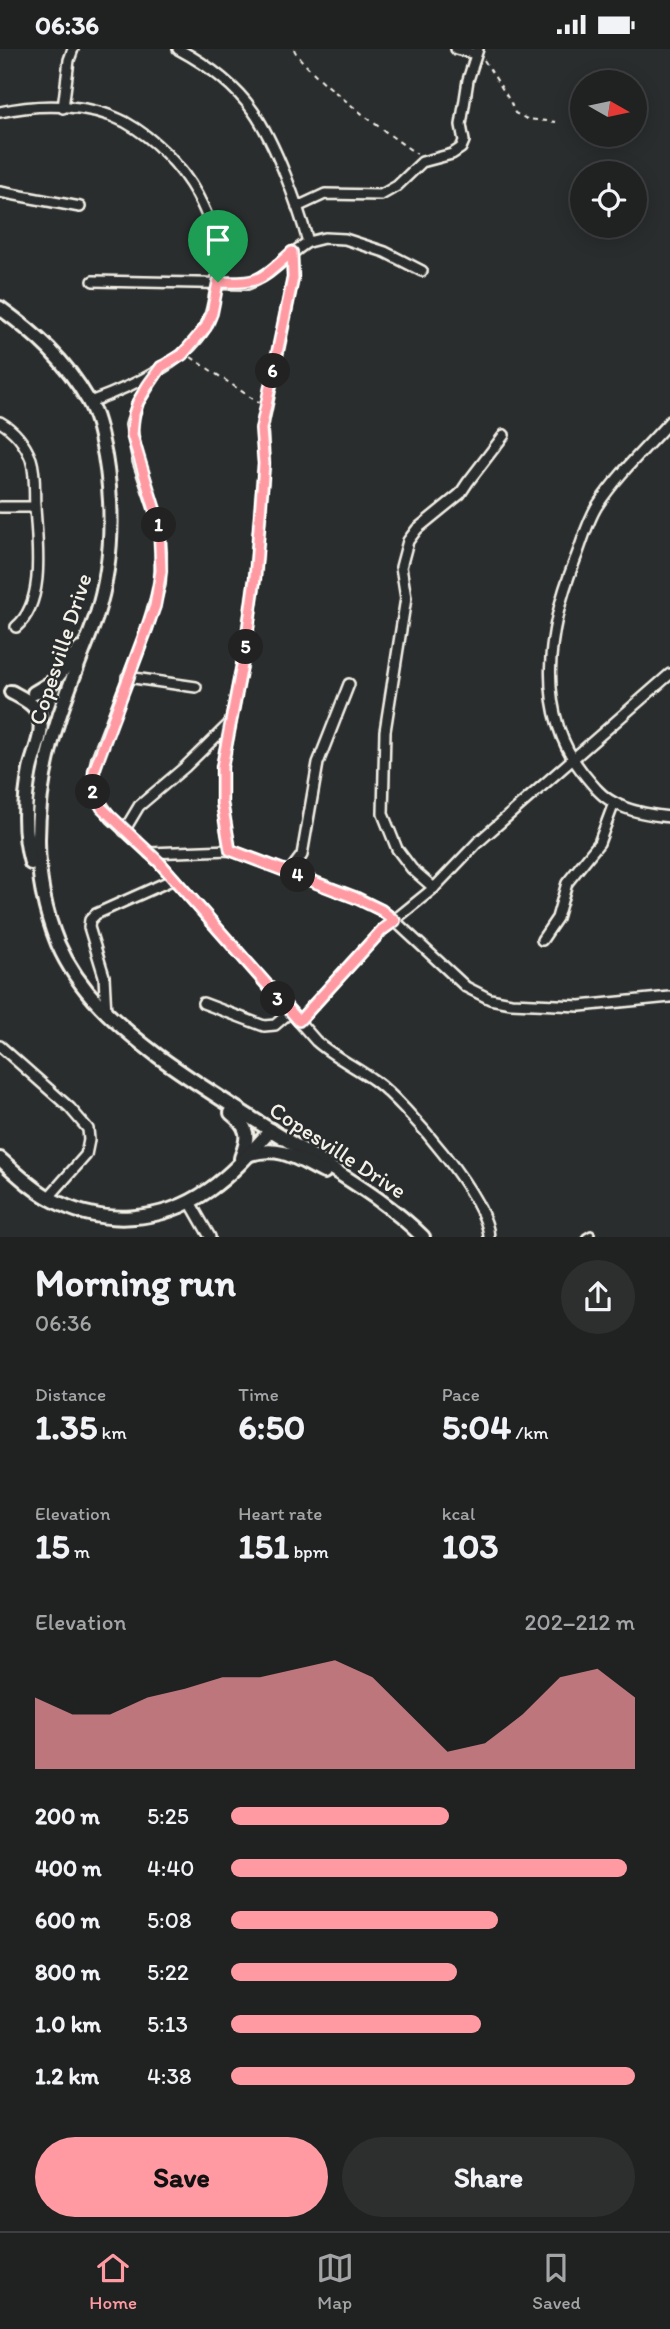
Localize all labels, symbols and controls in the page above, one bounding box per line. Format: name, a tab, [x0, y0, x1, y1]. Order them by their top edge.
text: 06:36	[35, 9, 99, 41]
north arrow	[570, 70, 648, 147]
map controls	[570, 70, 647, 238]
button: locate	[570, 161, 647, 238]
pin	[188, 210, 248, 282]
icon: arrive	[199, 221, 237, 259]
pin: 6	[256, 353, 290, 389]
text: 6	[267, 359, 278, 382]
pin: 1	[142, 507, 176, 543]
text: 1	[154, 513, 163, 536]
street label: Copesville Drive	[22, 570, 98, 728]
pin: 5	[229, 629, 264, 665]
text: 5	[241, 635, 250, 658]
pin: 2	[76, 775, 110, 809]
text: 2	[88, 780, 98, 803]
pin: 4	[280, 857, 316, 893]
text: 4	[292, 863, 303, 886]
pin: 3	[260, 981, 296, 1017]
text: 3	[272, 987, 283, 1010]
street label: Copesville Drive	[264, 1095, 412, 1205]
text: Morning run	[35, 1260, 236, 1306]
button: share	[561, 1260, 635, 1334]
text: 06:36	[35, 1309, 92, 1337]
text: Distance	[35, 1383, 106, 1406]
text: Time	[238, 1383, 279, 1406]
text: Pace	[442, 1383, 480, 1406]
text: 1.35	[35, 1406, 97, 1448]
text: 6:50	[238, 1406, 305, 1448]
text: 5:04	[442, 1406, 511, 1448]
text: km	[97, 1421, 127, 1444]
text: /km	[511, 1421, 549, 1444]
text: Elevation	[35, 1502, 111, 1525]
text: Heart rate	[238, 1502, 322, 1525]
text: kcal	[442, 1502, 475, 1525]
text: 15	[35, 1525, 70, 1567]
text: 151	[238, 1525, 289, 1567]
text: 103	[442, 1525, 499, 1567]
text: m	[70, 1540, 90, 1563]
text: bpm	[289, 1540, 329, 1563]
text: Elevation	[35, 1608, 126, 1636]
text: 202–212 m	[524, 1608, 635, 1636]
text: 200 m	[35, 1802, 100, 1830]
text: 5:25	[147, 1802, 189, 1830]
text: 400 m	[35, 1854, 102, 1882]
text: 4:40	[147, 1854, 194, 1882]
text: 600 m	[35, 1906, 100, 1934]
text: 5:08	[147, 1906, 191, 1934]
text: 800 m	[35, 1958, 100, 1986]
text: 5:22	[147, 1958, 189, 1986]
text: 1.0 km	[35, 2010, 101, 2038]
text: 5:13	[147, 2010, 188, 2038]
text: 1.2 km	[35, 2062, 99, 2090]
text: 4:38	[147, 2062, 192, 2090]
button: Save	[35, 2137, 328, 2217]
button: Share	[342, 2137, 635, 2217]
tab: Home	[89, 2249, 137, 2314]
tab: Map	[316, 2249, 354, 2314]
tab: Saved	[532, 2249, 581, 2314]

